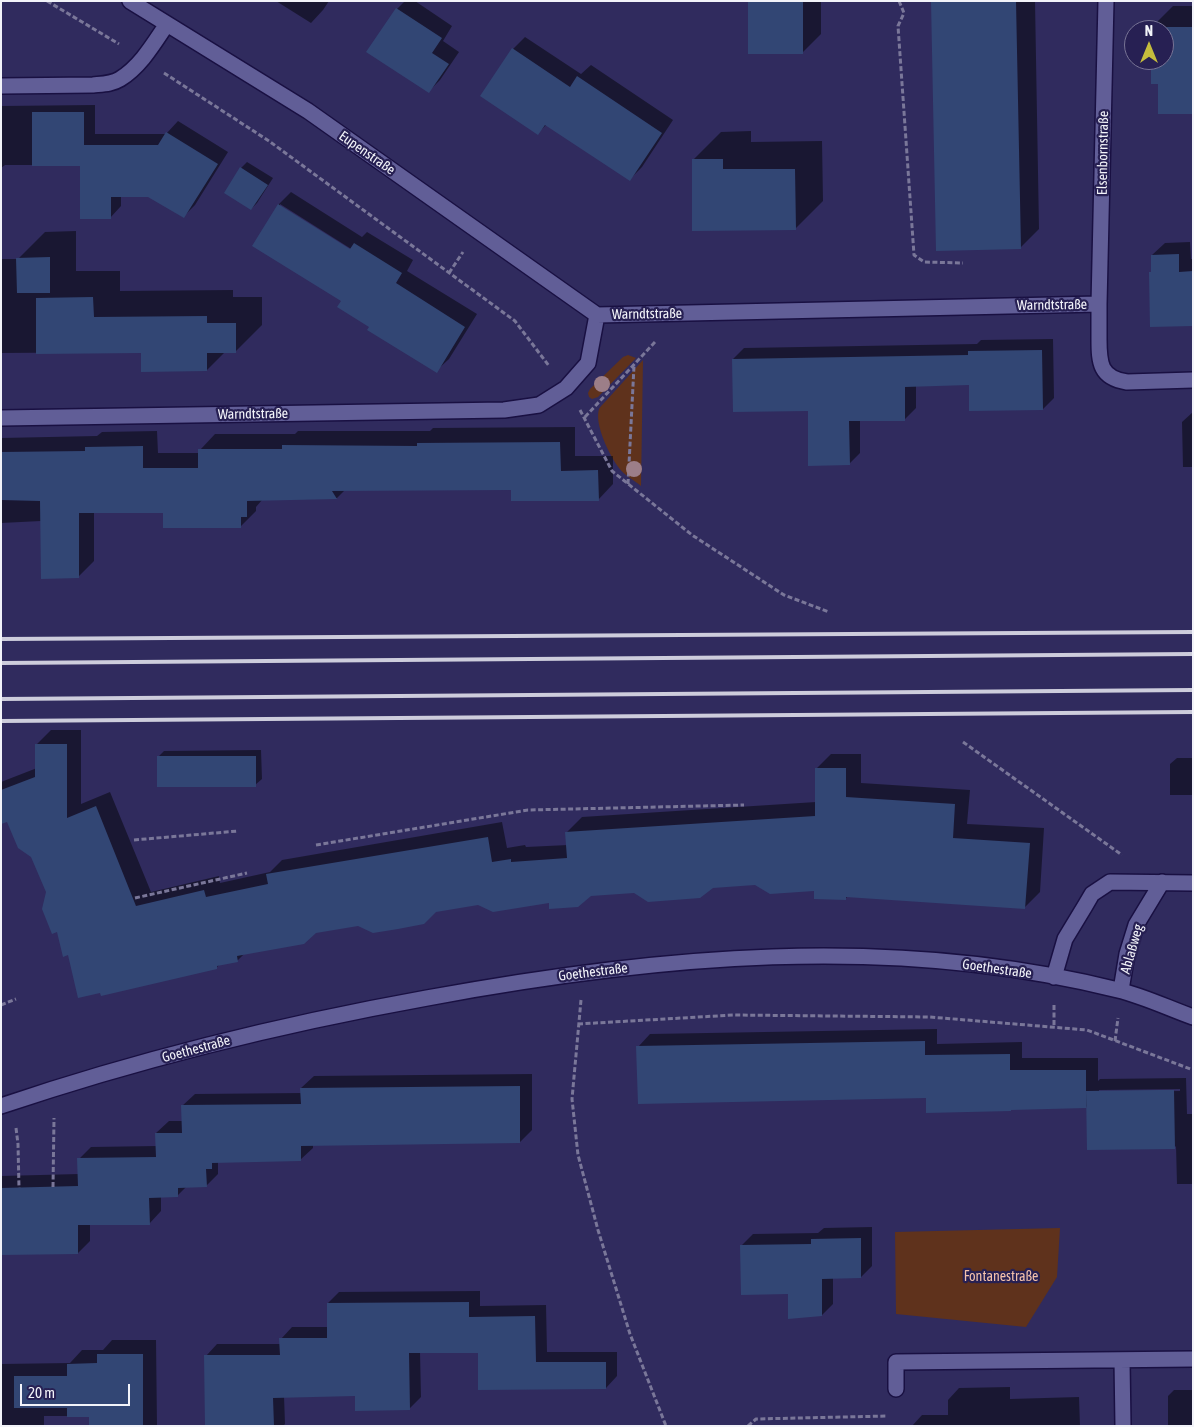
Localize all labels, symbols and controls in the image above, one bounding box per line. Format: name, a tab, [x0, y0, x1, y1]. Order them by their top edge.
north arrow	[1124, 20, 1174, 70]
text: N	[1145, 23, 1153, 39]
street label: Elsenbornstraße	[1094, 111, 1112, 195]
street label: Eupenstraße	[336, 128, 398, 178]
street label: Warndtstraße	[1017, 296, 1087, 314]
street label: Warndtstraße	[612, 305, 682, 323]
street label: Warndtstraße	[218, 405, 288, 423]
street label: Ablaßweg	[1117, 922, 1147, 976]
street label: Goethestraße	[961, 956, 1033, 982]
street label: Goethestraße	[557, 959, 629, 985]
street label: Goethestraße	[160, 1032, 232, 1066]
park label: Fontanestraße	[964, 1269, 1038, 1285]
scale bar	[22, 1374, 132, 1406]
text: 20 m	[28, 1384, 55, 1401]

